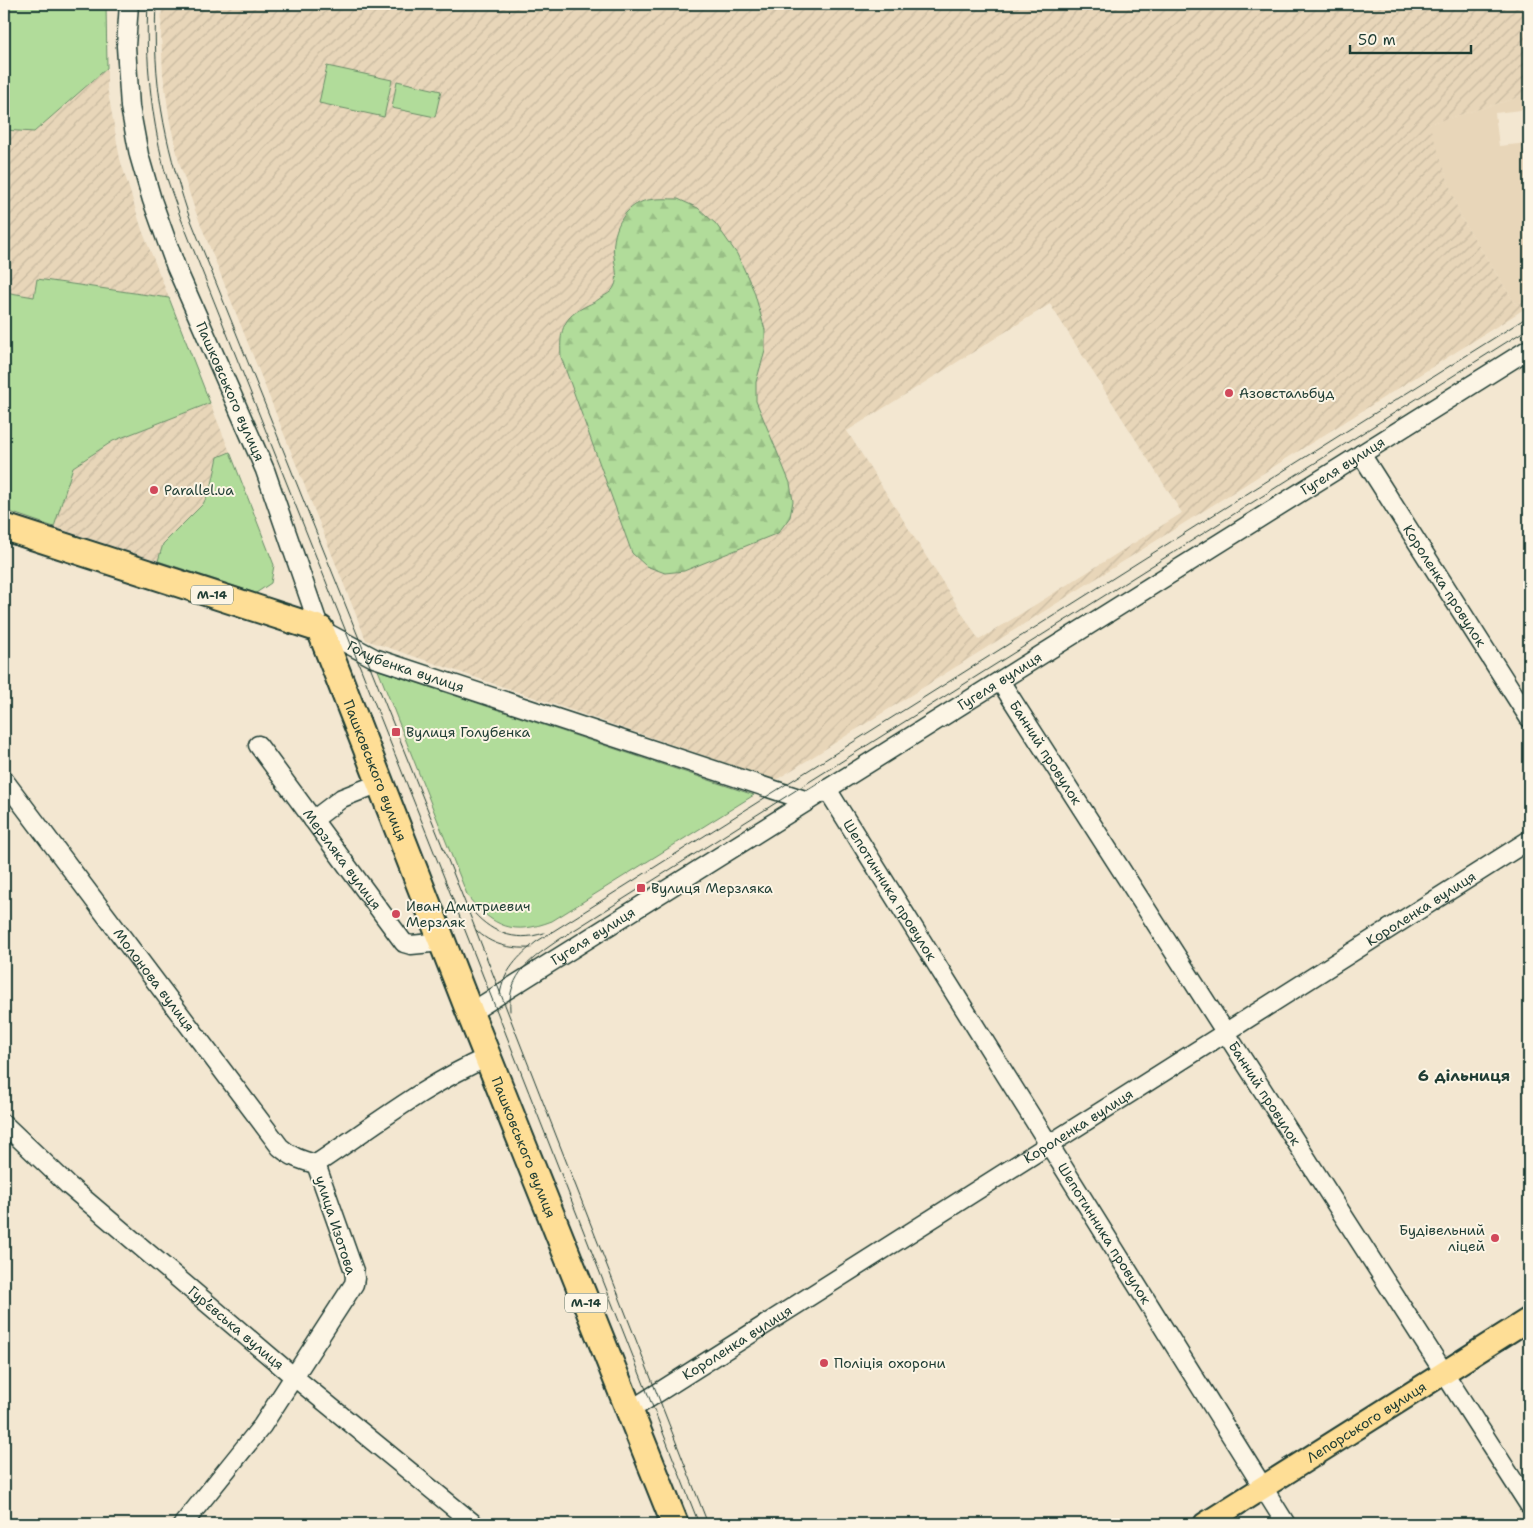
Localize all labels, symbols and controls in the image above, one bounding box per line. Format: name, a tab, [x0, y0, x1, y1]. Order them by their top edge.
scale bar	[1350, 22, 1472, 54]
text: 50 m	[1358, 30, 1396, 50]
street label: Пашковського вулиця	[192, 319, 269, 464]
place label: Азовстальбуд	[1239, 384, 1334, 402]
marker: Азовстальбуд	[1223, 387, 1235, 399]
street label: Гугеля вулиця	[1297, 433, 1388, 499]
place label: Parallel.ua	[164, 481, 234, 499]
marker: Parallel.ua	[148, 484, 160, 496]
street label: Короленка провулок	[1399, 521, 1491, 651]
road number: М-14	[191, 586, 233, 604]
street label: Голубенка вулиця	[344, 636, 467, 696]
street label: Гугеля вулиця	[954, 648, 1045, 714]
street label: Пашковського вулиця	[340, 697, 411, 844]
street label: Банний провулок	[1006, 697, 1086, 809]
place label: Вулиця Голубенка	[406, 723, 530, 741]
marker: Вулиця Голубенка	[390, 726, 402, 738]
street label: Мерзляка вулиця	[299, 805, 385, 913]
street label: Шепотинника провулок	[839, 816, 941, 964]
street label: Короленка вулиця	[1363, 867, 1479, 950]
place label: Вулиця Мерзляка	[651, 879, 773, 897]
marker: Вулиця Мерзляка	[635, 882, 647, 894]
place label: Иван Дмитриевич Мерзляк	[406, 897, 530, 931]
street label: Гугеля вулиця	[547, 903, 638, 969]
marker: Иван Дмитриевич Мерзляк	[390, 908, 402, 920]
street label: Молонова вулиця	[110, 925, 199, 1035]
street label: Банний провулок	[1225, 1038, 1305, 1149]
district label: 6 дільниця	[1418, 1065, 1510, 1086]
street label: Пашковського вулиця	[488, 1074, 560, 1220]
street label: Короленка вулиця	[1020, 1085, 1136, 1167]
street label: Шепотинника провулок	[1054, 1159, 1156, 1308]
street label: улица Изотова	[311, 1173, 361, 1277]
place label: Будівельний ліцей	[1399, 1221, 1485, 1255]
marker: Будівельний ліцей	[1489, 1232, 1501, 1244]
street label: Гур’євська вулиця	[184, 1282, 288, 1374]
road number: М-14	[565, 1294, 607, 1312]
street label: Короленка вулиця	[679, 1301, 795, 1384]
place label: Поліція охорони	[834, 1354, 946, 1372]
marker: Поліція охорони	[818, 1357, 830, 1369]
street label: Лепорського вулиця	[1303, 1377, 1430, 1467]

